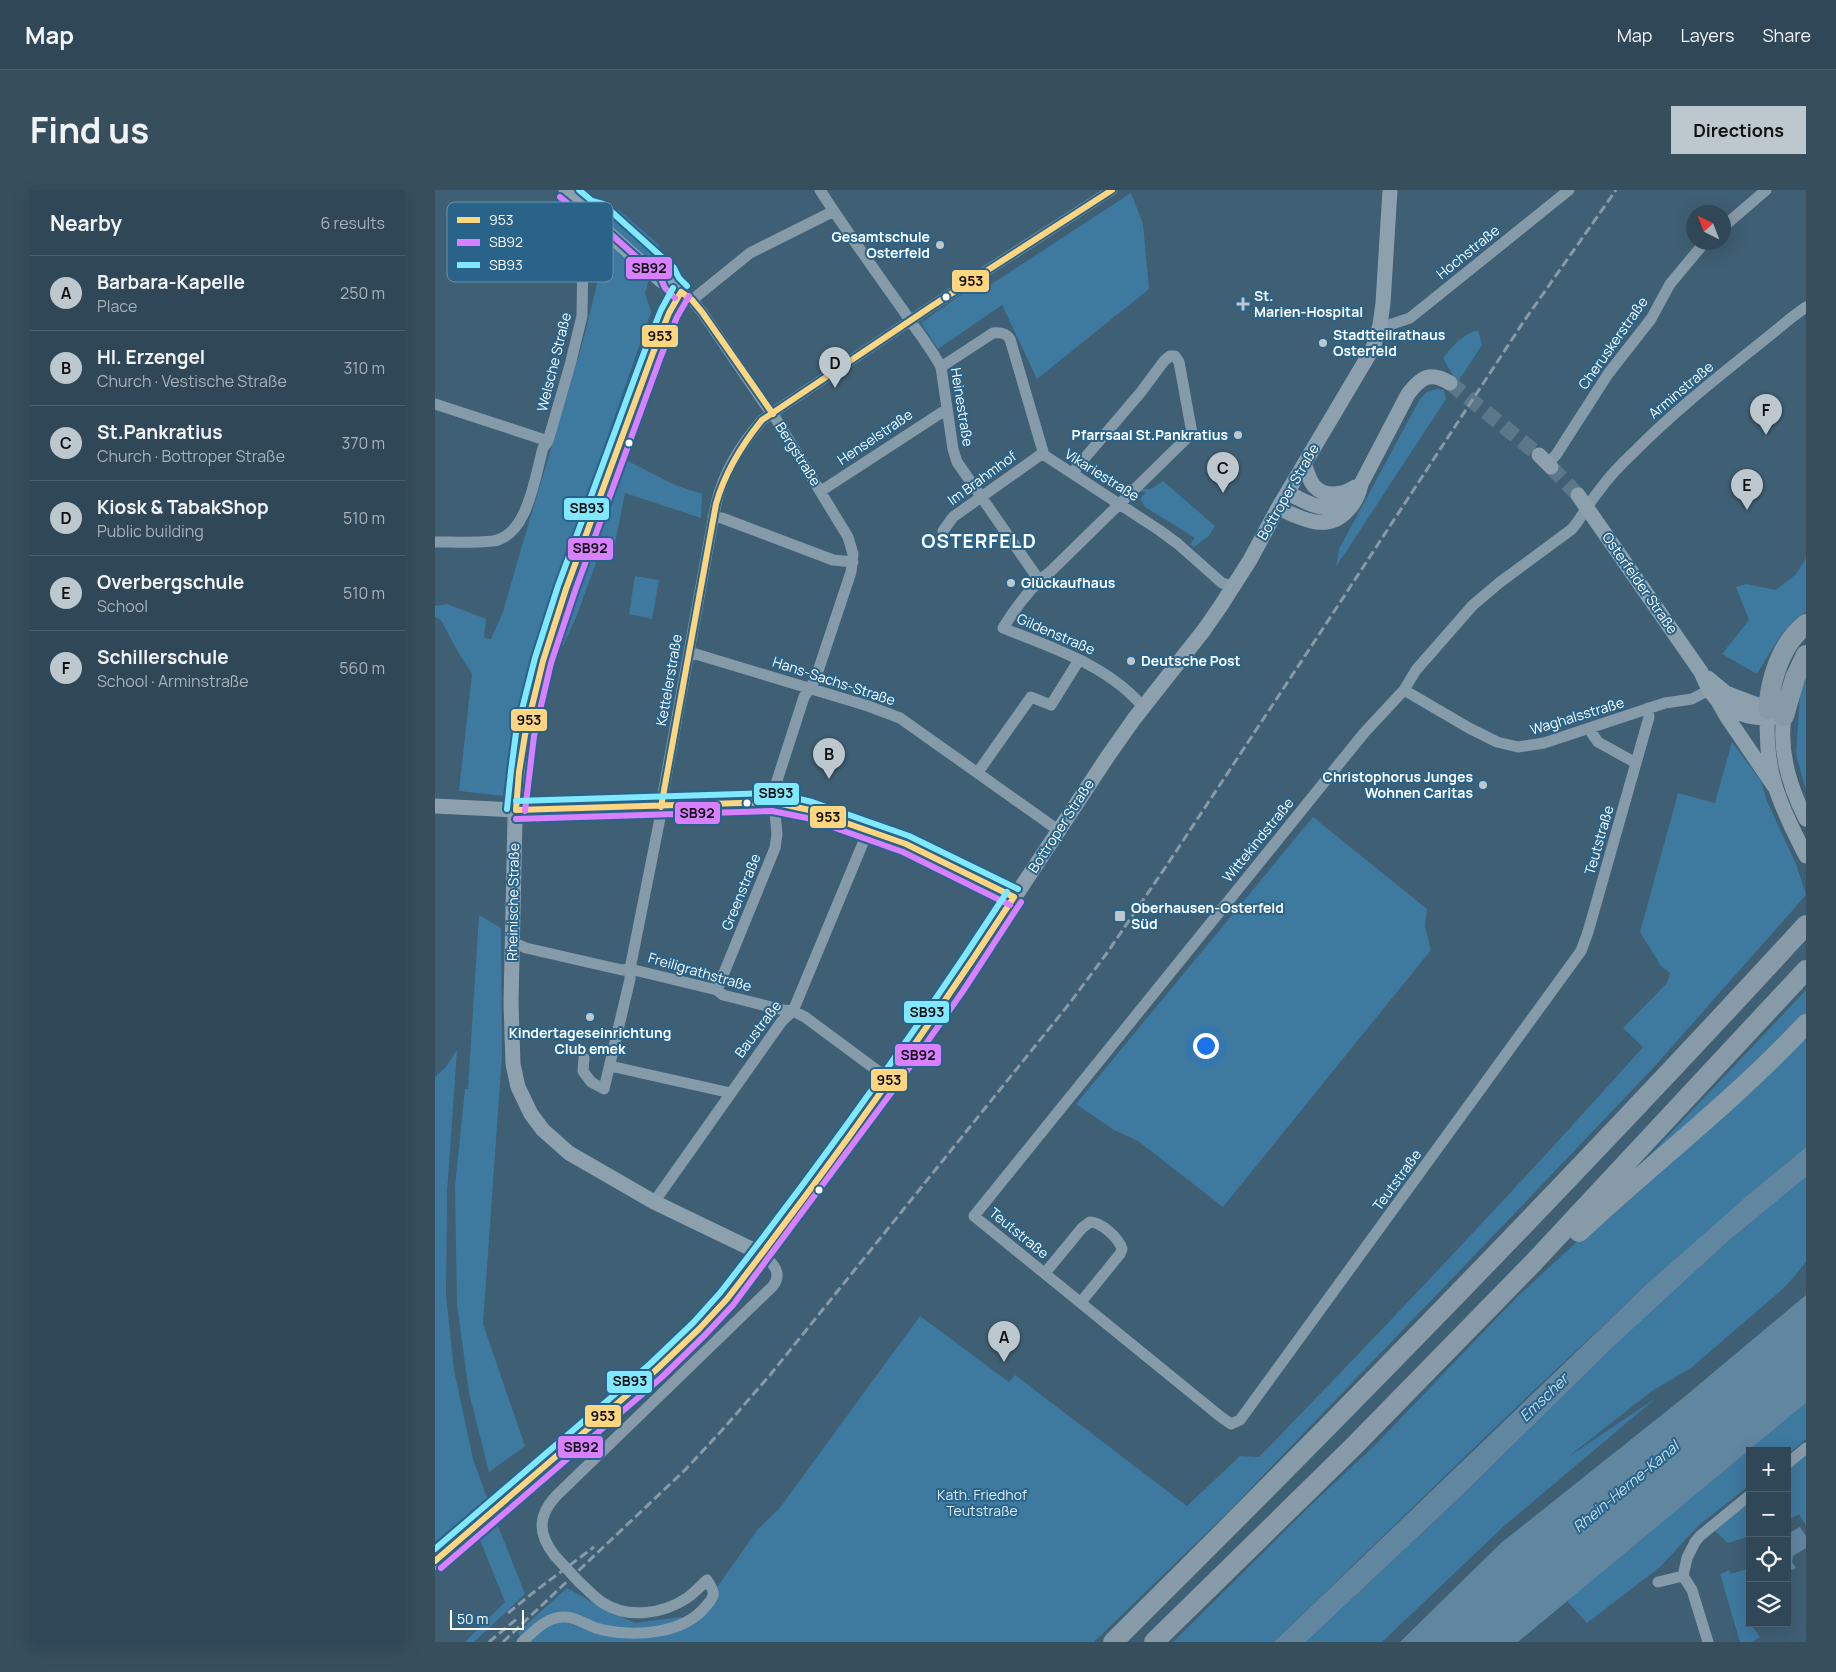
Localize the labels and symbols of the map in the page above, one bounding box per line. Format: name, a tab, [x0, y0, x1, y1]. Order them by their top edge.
legend	[447, 202, 613, 282]
north arrow	[1686, 205, 1731, 250]
text: 953	[489, 210, 514, 229]
street label: Hochstraße	[1432, 220, 1503, 283]
place label: Gesamtschule Osterfeld	[832, 227, 930, 262]
text: SB92	[489, 232, 523, 251]
marker: Gesamtschule Osterfeld	[934, 239, 946, 251]
text: SB93	[489, 255, 523, 274]
line badge: SB92	[625, 256, 673, 280]
text: SB92	[631, 258, 667, 277]
line badge: 953	[951, 269, 990, 293]
text: 953	[958, 271, 984, 290]
place label: St. Marien-Hospital	[1254, 286, 1363, 321]
unlabelled marker	[941, 292, 951, 302]
street label: Cheruskerstraße	[1574, 293, 1652, 393]
marker: St. Marien-Hospital	[1236, 297, 1250, 311]
street label: Welsche Straße	[532, 310, 575, 413]
line badge: 953	[641, 324, 679, 348]
place label: Stadtteilrathaus Osterfeld	[1333, 325, 1446, 360]
text: 953	[647, 326, 673, 345]
marker: Stadtteilrathaus Osterfeld	[1317, 337, 1329, 349]
pin: D	[819, 347, 851, 388]
street label: Arminstraße	[1644, 357, 1717, 422]
street label: Heinestraße	[947, 366, 978, 448]
pin: F	[1750, 394, 1782, 435]
street label: Henselstraße	[833, 404, 916, 469]
street label: Bergstraße	[771, 418, 826, 489]
place label: Pfarrsaal St.Pankratius	[1072, 425, 1228, 444]
marker: Pfarrsaal St.Pankratius	[1232, 429, 1244, 441]
unlabelled marker	[624, 438, 634, 448]
street label: Bottroper Straße	[1252, 440, 1323, 543]
street label: Vikariestraße	[1061, 444, 1143, 505]
street label: Im Brahmhof	[943, 446, 1020, 509]
pin: C	[1207, 452, 1239, 493]
pin: E	[1731, 469, 1763, 510]
line badge: SB93	[563, 497, 610, 521]
text: SB93	[570, 498, 604, 517]
district label: OSTERFELD	[921, 528, 1037, 554]
street label: Osterfelder Straße	[1598, 528, 1683, 637]
line badge: SB92	[567, 537, 614, 561]
text: SB92	[572, 538, 608, 557]
place label: Glückaufhaus	[1021, 573, 1116, 592]
marker: Glückaufhaus	[1005, 577, 1017, 589]
street label: Gildenstraße	[1014, 609, 1098, 659]
street label: Kettelerstraße	[651, 633, 686, 727]
place label: Deutsche Post	[1141, 651, 1241, 670]
street label: Hans-Sachs-Straße	[770, 652, 898, 709]
marker: Deutsche Post	[1125, 655, 1137, 667]
street label: Waghalsstraße	[1528, 692, 1626, 739]
line badge: 953	[510, 708, 548, 732]
text: 953	[516, 710, 542, 729]
pin: B	[813, 738, 845, 779]
place label: Christophorus Junges Wohnen Caritas	[1323, 767, 1473, 802]
street label: Bottroper Straße	[1023, 775, 1098, 876]
marker: Christophorus Junges Wohnen Caritas	[1477, 779, 1489, 791]
line badge: SB93	[753, 782, 800, 806]
text: SB93	[759, 783, 793, 802]
street label: Wittekindstraße	[1218, 793, 1298, 886]
unlabelled marker	[742, 798, 752, 808]
line badge: SB92	[674, 801, 721, 825]
text: SB92	[679, 803, 715, 822]
street label: Teutstraße	[1580, 803, 1617, 877]
line badge: 953	[809, 805, 847, 829]
text: 953	[815, 807, 841, 826]
street label: Rheinische Straße	[502, 843, 523, 961]
street label: Greenstraße	[716, 851, 765, 933]
place label: Oberhausen-Osterfeld Süd	[1131, 898, 1284, 933]
marker: Oberhausen-Osterfeld Süd	[1113, 909, 1127, 923]
street label: Freiligrathstraße	[646, 948, 754, 995]
street label: Baustraße	[730, 996, 785, 1061]
line badge: SB93	[903, 1000, 950, 1024]
text: SB93	[910, 1002, 944, 1021]
marker: Kindertageseinrichtung Club emek	[584, 1011, 596, 1023]
place label: Kindertageseinrichtung Club emek	[509, 1023, 671, 1058]
your location	[1193, 1033, 1219, 1059]
line badge: SB92	[894, 1043, 942, 1067]
text: SB92	[900, 1045, 936, 1064]
line badge: 953	[870, 1068, 908, 1092]
text: 953	[876, 1070, 902, 1089]
street label: Teutstraße	[1368, 1145, 1425, 1214]
unlabelled marker	[814, 1185, 824, 1195]
street label: Teutstraße	[986, 1203, 1053, 1262]
pin: A	[988, 1321, 1020, 1362]
water label: Emscher	[1515, 1367, 1575, 1426]
line badge: SB93	[606, 1370, 653, 1394]
text: SB93	[613, 1371, 647, 1390]
line badge: 953	[584, 1404, 622, 1428]
text: 953	[590, 1406, 616, 1425]
water label: Rhein-Herne-Kanal	[1568, 1434, 1685, 1537]
line badge: SB92	[557, 1435, 604, 1459]
text: SB92	[563, 1437, 599, 1456]
park label: Kath. Friedhof Teutstraße	[937, 1485, 1027, 1520]
scale bar	[450, 1607, 524, 1630]

